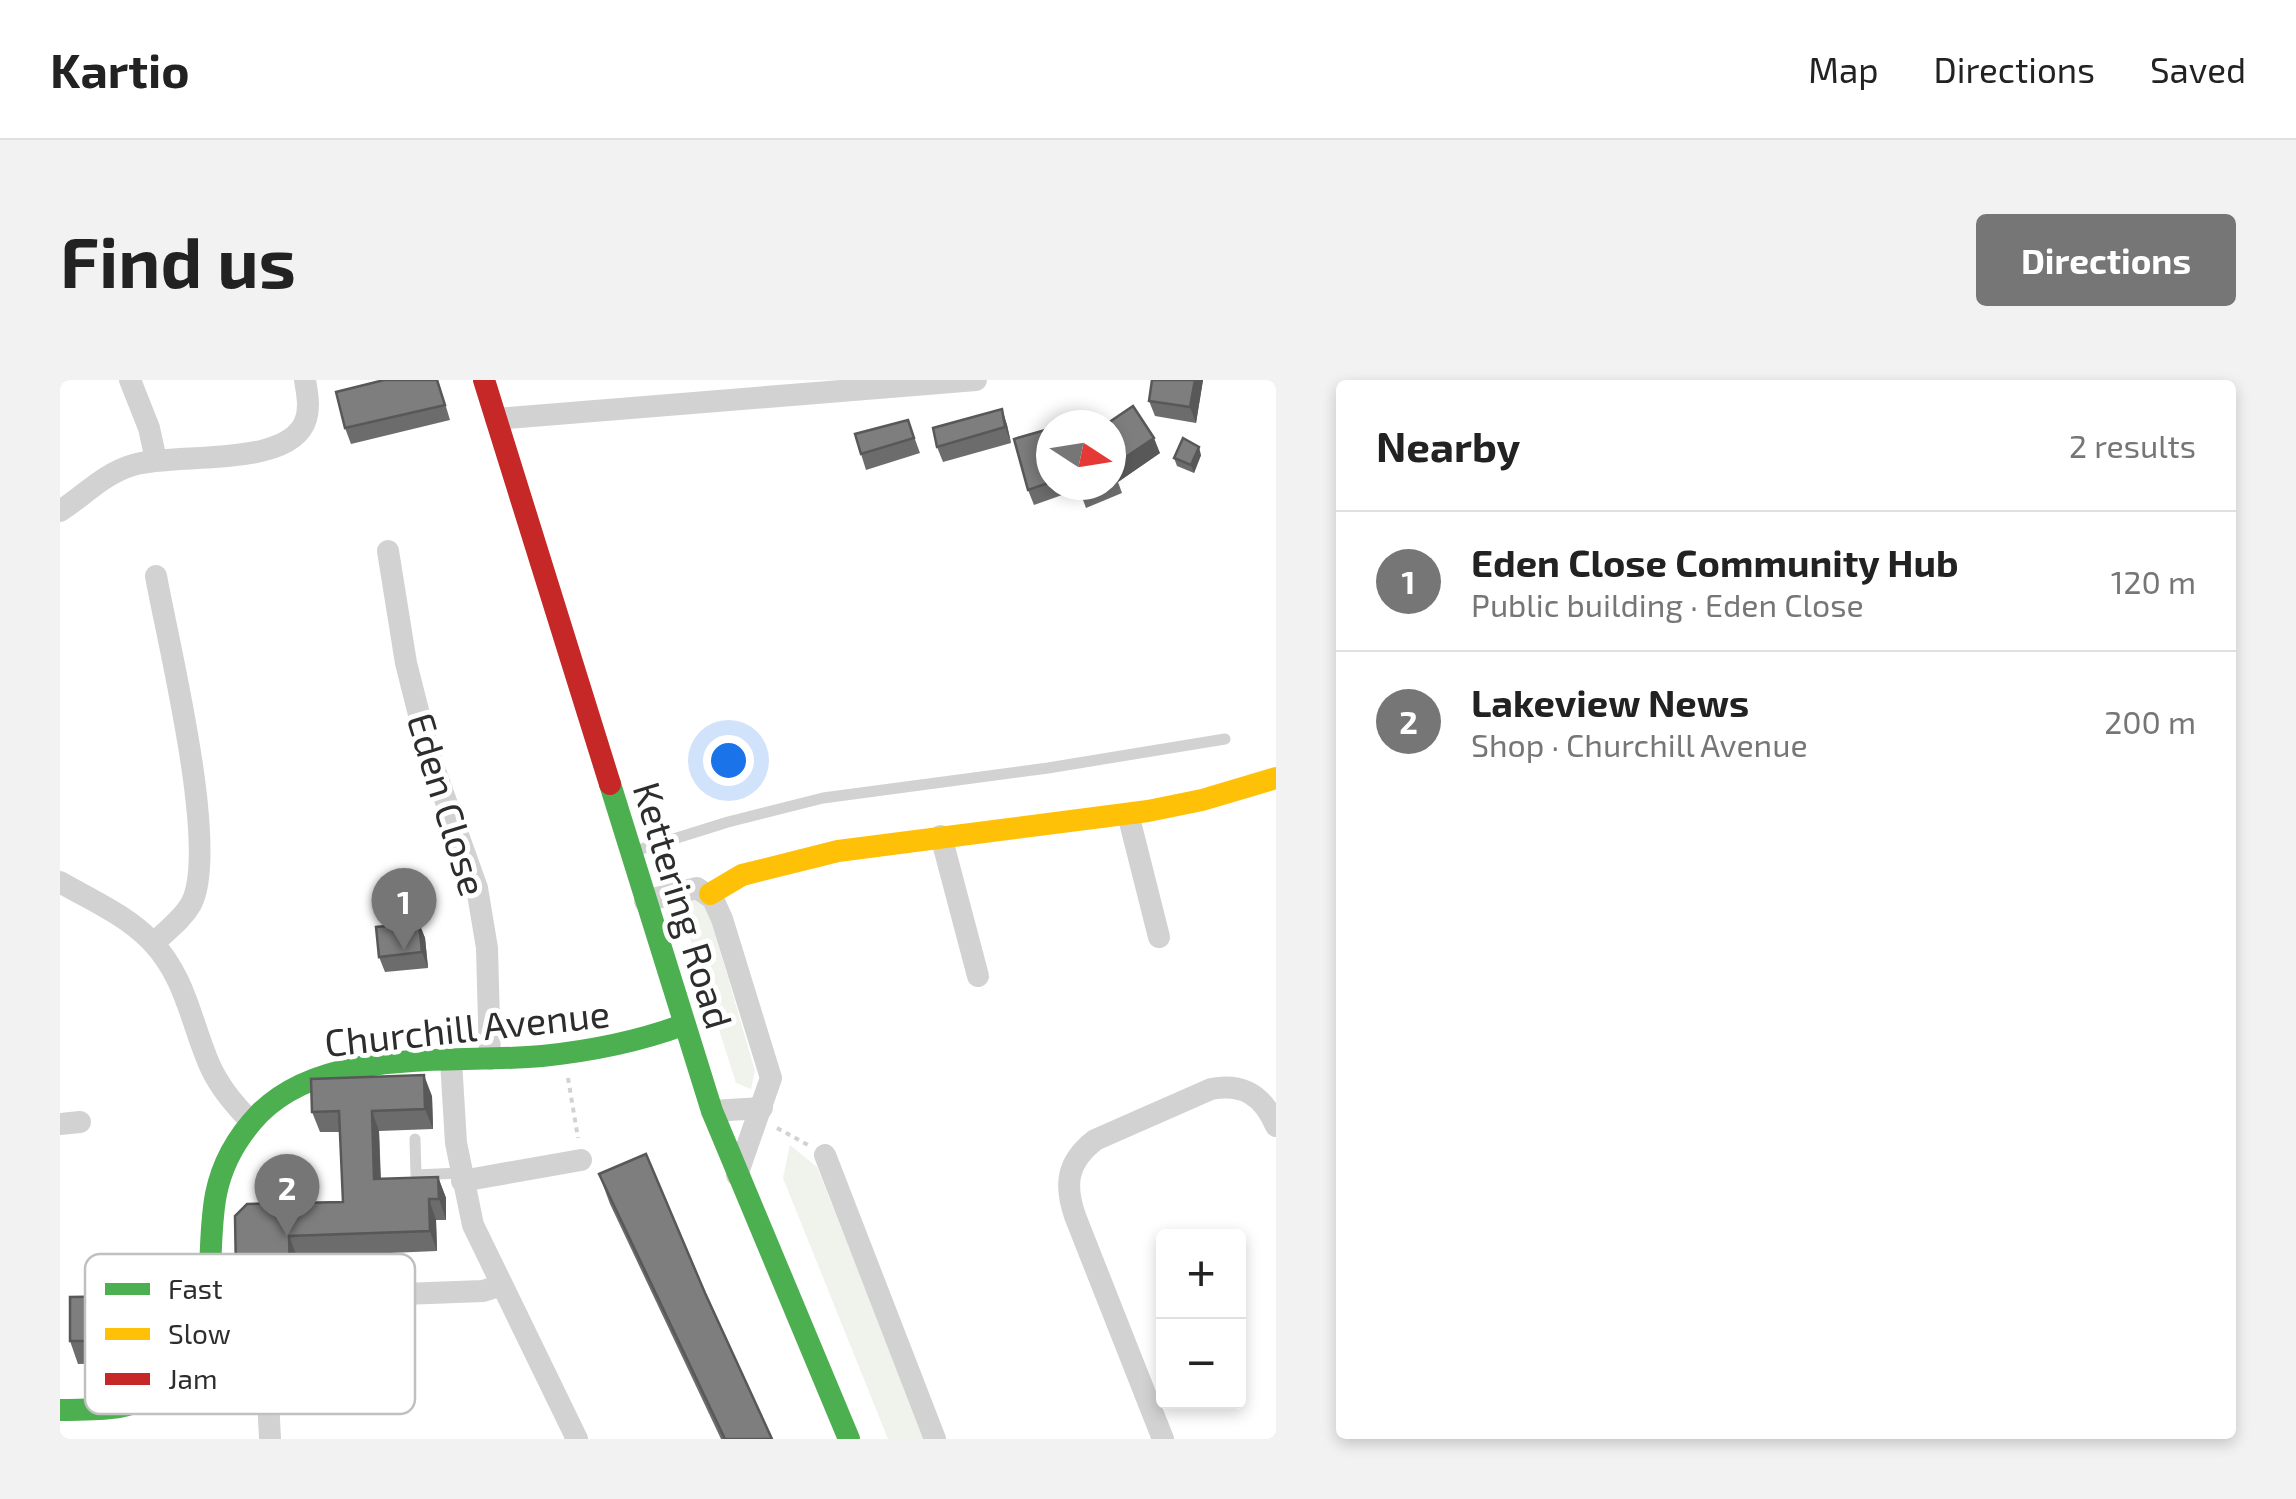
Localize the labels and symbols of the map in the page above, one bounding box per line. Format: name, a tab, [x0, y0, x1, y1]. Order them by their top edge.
north arrow	[1036, 410, 1126, 500]
street label: Eden Close	[398, 707, 498, 901]
your location	[703, 735, 754, 786]
street label: Kettering Road	[625, 776, 743, 1034]
pin: 1	[372, 868, 436, 950]
street label: Churchill Avenue	[322, 989, 612, 1065]
pin: 2	[254, 1154, 320, 1236]
legend	[85, 1254, 415, 1414]
text: Fast	[168, 1271, 223, 1305]
text: Slow	[168, 1316, 231, 1350]
text: Jam	[168, 1361, 217, 1395]

